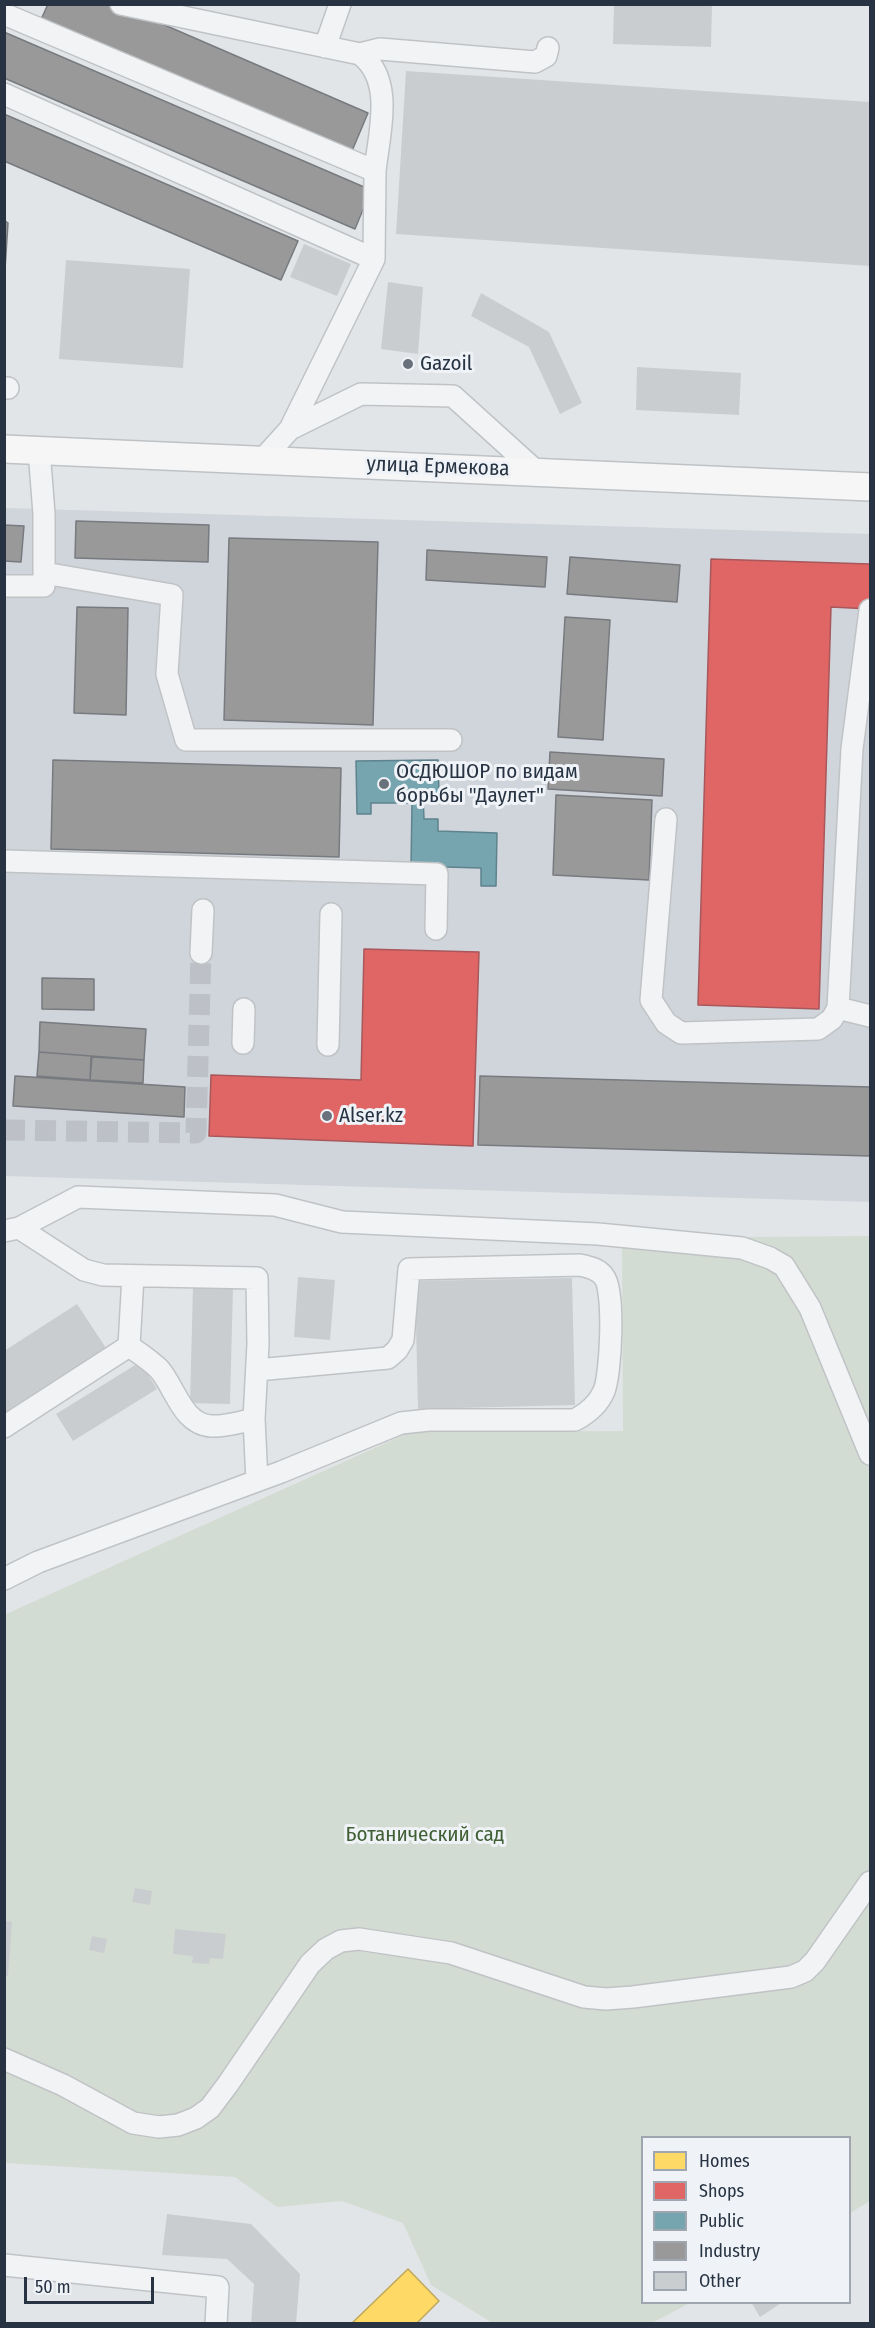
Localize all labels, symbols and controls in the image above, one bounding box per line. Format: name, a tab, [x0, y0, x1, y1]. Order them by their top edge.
place label: Gazoil	[420, 351, 472, 377]
marker: Gazoil	[401, 357, 415, 371]
street label: улица Ермекова	[366, 452, 510, 482]
place label: ОСДЮШОР по видам борьбы "Даулет"	[396, 759, 578, 809]
marker: ОСДЮШОР по видам борьбы "Даулет"	[377, 777, 391, 791]
place label: Alser.kz	[339, 1103, 403, 1129]
marker: Alser.kz	[320, 1109, 334, 1123]
park label: Ботанический сад	[346, 1822, 504, 1848]
legend	[641, 2136, 851, 2304]
text: Homes	[699, 2150, 750, 2172]
text: Shops	[699, 2180, 744, 2202]
text: Public	[699, 2210, 744, 2232]
text: Industry	[699, 2240, 760, 2262]
scale bar	[27, 2265, 158, 2303]
text: Other	[699, 2270, 741, 2292]
text: 50 m	[35, 2276, 71, 2298]

